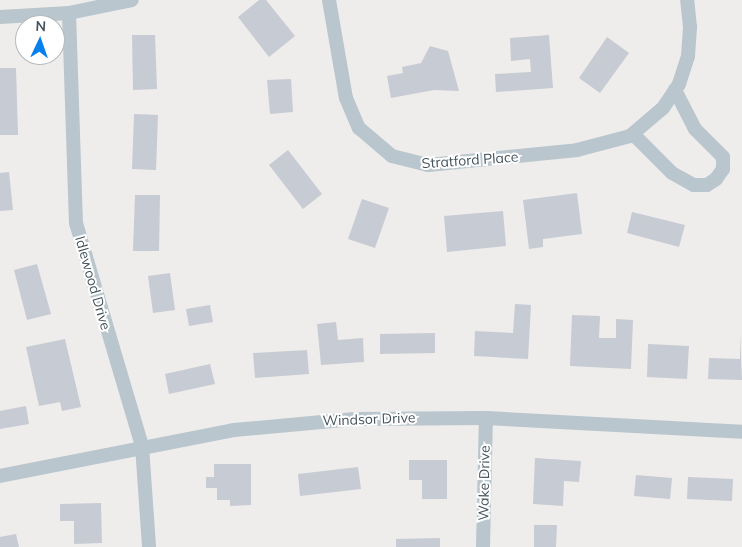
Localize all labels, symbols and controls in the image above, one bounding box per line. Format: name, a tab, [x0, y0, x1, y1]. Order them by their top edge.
north arrow	[15, 15, 65, 65]
text: N	[35, 17, 46, 35]
street label: Stratford Place	[421, 148, 519, 172]
street label: Idlewood Drive	[72, 234, 114, 332]
street label: Windsor Drive	[322, 409, 416, 429]
street label: Wake Drive	[475, 445, 493, 521]

